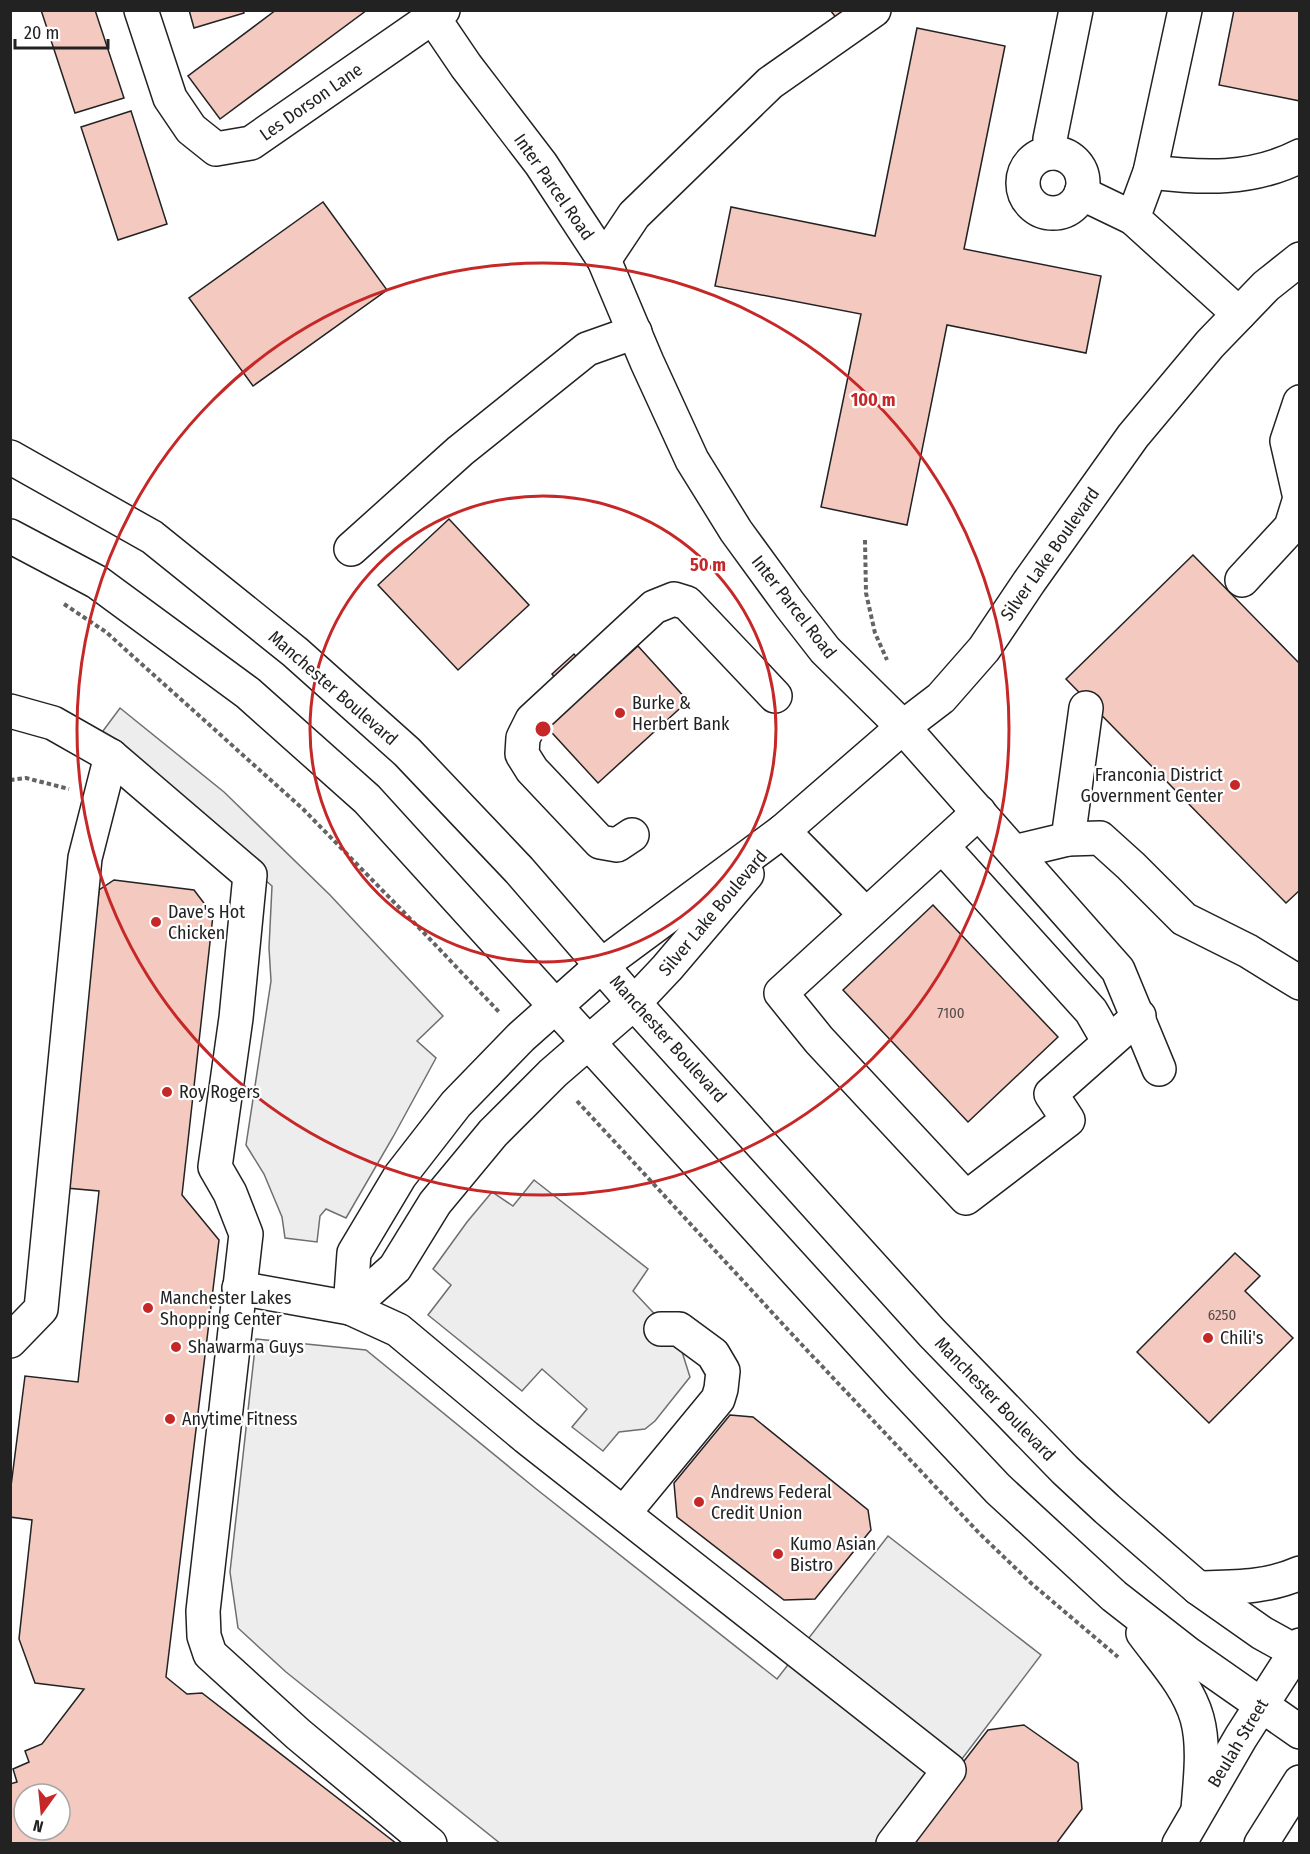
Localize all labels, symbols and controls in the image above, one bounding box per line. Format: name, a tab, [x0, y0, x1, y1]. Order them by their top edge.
scale bar	[15, 12, 108, 50]
text: 20 m	[24, 22, 59, 44]
street label: Les Dorson Lane	[255, 58, 367, 146]
street label: Inter Parcel Road	[509, 130, 599, 244]
text: 100 m	[851, 389, 895, 411]
street label: Silver Lake Boulevard	[996, 483, 1104, 625]
street label: Inter Parcel Road	[747, 551, 841, 663]
text: 50 m	[690, 554, 726, 576]
street label: Manchester Boulevard	[264, 626, 402, 750]
place label: Burke & Herbert Bank	[632, 692, 730, 735]
marker: Burke & Herbert Bank	[613, 706, 627, 720]
centre of rings	[533, 719, 553, 739]
place label: Franconia District Government Center	[1080, 764, 1224, 807]
marker: Franconia District Government Center	[1228, 778, 1242, 792]
street label: Silver Lake Boulevard	[654, 846, 772, 980]
place label: Dave's Hot Chicken	[168, 901, 245, 944]
marker: Dave's Hot Chicken	[149, 915, 163, 929]
street label: Manchester Boulevard	[605, 971, 731, 1107]
house number: 7100	[937, 1004, 965, 1022]
place label: Roy Rogers	[179, 1081, 260, 1103]
marker: Roy Rogers	[160, 1085, 174, 1099]
place label: Manchester Lakes Shopping Center	[160, 1287, 292, 1330]
marker: Manchester Lakes Shopping Center	[141, 1301, 155, 1315]
house number: 6250	[1208, 1306, 1236, 1324]
place label: Chili's	[1220, 1327, 1264, 1349]
marker: Chili's	[1201, 1331, 1215, 1345]
street label: Manchester Boulevard	[930, 1332, 1060, 1466]
place label: Shawarma Guys	[188, 1336, 304, 1358]
marker: Shawarma Guys	[169, 1340, 183, 1354]
place label: Anytime Fitness	[182, 1408, 298, 1430]
marker: Anytime Fitness	[163, 1412, 177, 1426]
place label: Andrews Federal Credit Union	[711, 1481, 832, 1524]
marker: Andrews Federal Credit Union	[692, 1495, 706, 1509]
place label: Kumo Asian Bistro	[790, 1533, 876, 1576]
marker: Kumo Asian Bistro	[771, 1547, 785, 1561]
street label: Beulah Street	[1203, 1695, 1273, 1791]
north arrow	[12, 1782, 72, 1842]
text: N	[31, 1816, 45, 1836]

